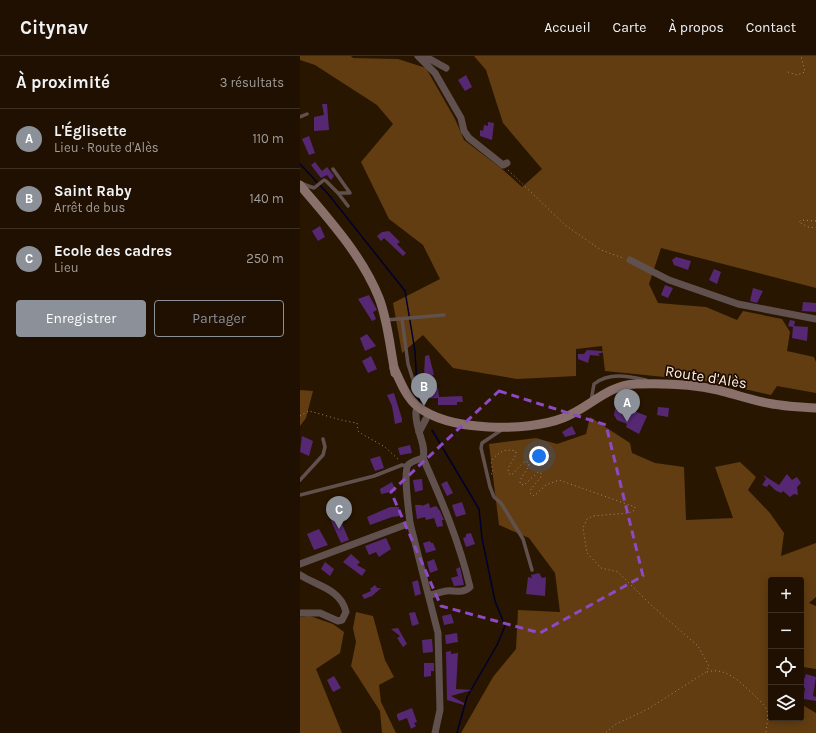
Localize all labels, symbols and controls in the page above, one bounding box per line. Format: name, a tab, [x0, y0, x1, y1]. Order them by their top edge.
text: Citynav	[20, 17, 88, 39]
text: Accueil	[544, 19, 591, 36]
text: Carte	[613, 19, 646, 36]
text: À propos	[668, 19, 724, 36]
text: Contact	[746, 19, 796, 36]
text: À proximité	[16, 72, 110, 92]
text: 3 résultats	[220, 75, 284, 90]
text: L'Églisette	[54, 122, 127, 140]
text: A	[25, 131, 33, 146]
text: 110 m	[252, 131, 284, 146]
text: Lieu · Route d'Alès	[54, 140, 159, 155]
text: Saint Raby	[54, 182, 132, 200]
text: B	[25, 191, 33, 206]
text: 140 m	[249, 191, 284, 206]
text: Arrêt de bus	[54, 200, 125, 215]
text: Ecole des cadres	[54, 242, 172, 260]
text: C	[25, 251, 33, 266]
text: 250 m	[246, 251, 284, 266]
text: Lieu	[54, 260, 79, 275]
button: Enregistrer	[16, 300, 146, 337]
button: Partager	[154, 300, 284, 337]
street label: Route d'Alès	[664, 362, 748, 392]
pin: B	[411, 373, 437, 406]
pin: A	[614, 389, 640, 422]
your location	[529, 446, 549, 466]
pin: C	[326, 496, 352, 529]
map controls	[768, 577, 804, 721]
button: +	[768, 577, 804, 613]
button: −	[768, 613, 804, 649]
button: locate	[768, 649, 804, 685]
button: layers	[768, 685, 804, 721]

